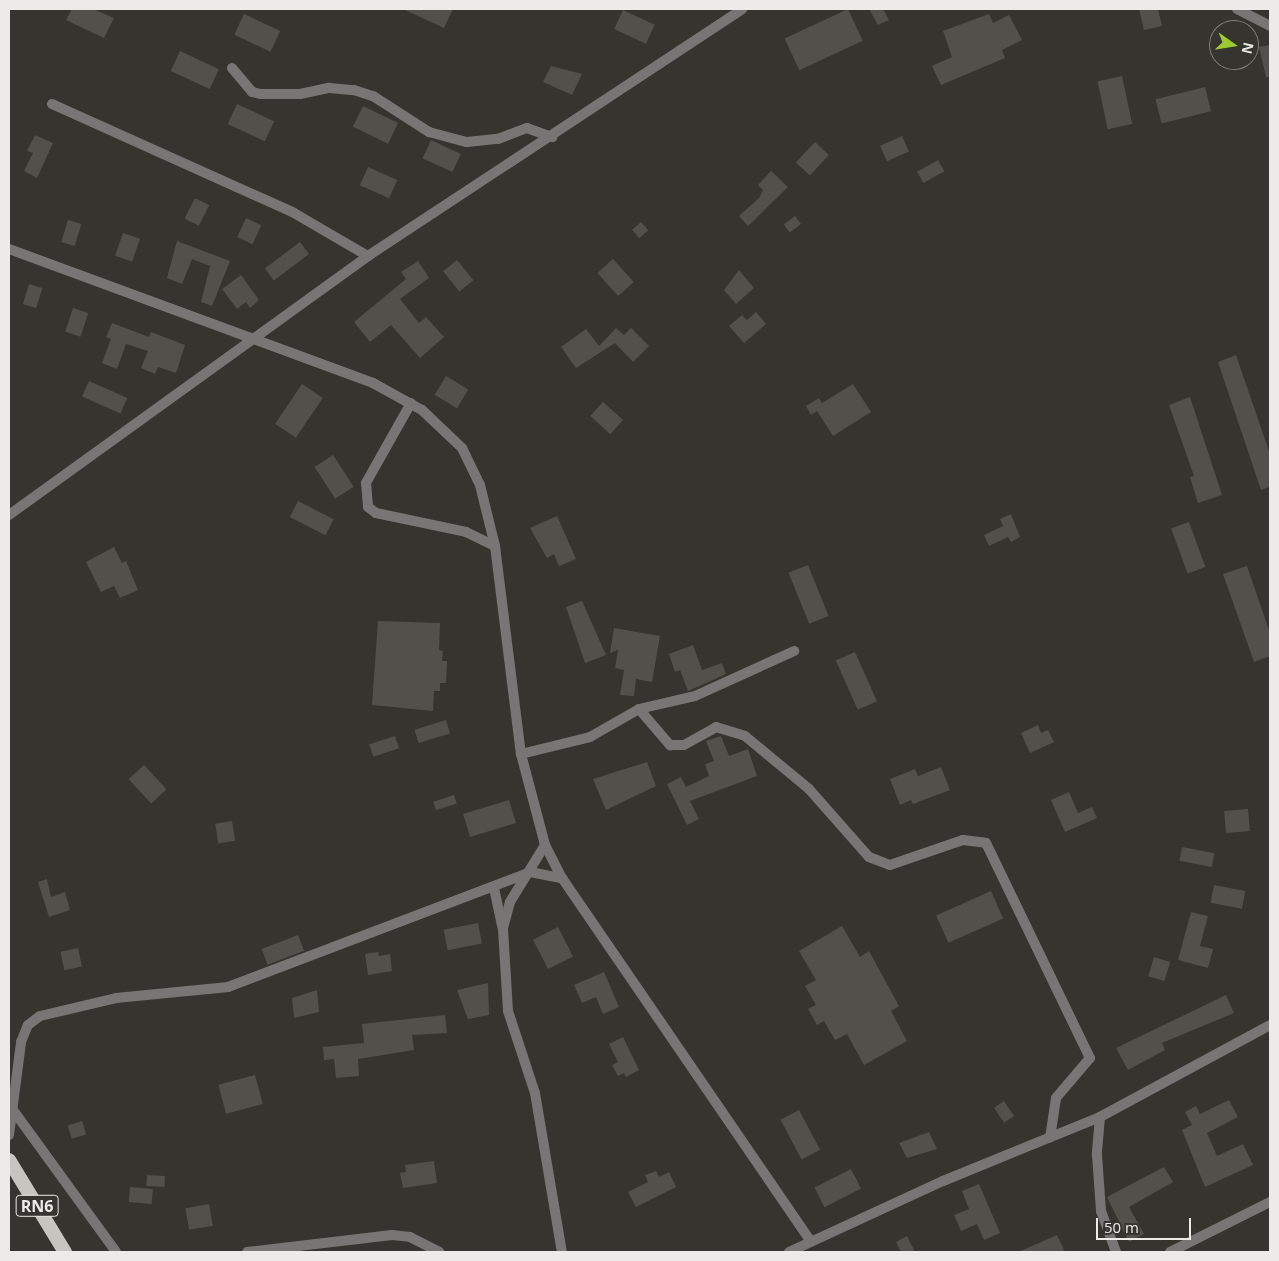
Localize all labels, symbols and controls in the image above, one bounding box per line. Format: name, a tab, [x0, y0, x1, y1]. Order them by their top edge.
north arrow	[1209, 20, 1259, 70]
text: N	[1238, 41, 1259, 56]
road number: RN6	[15, 1192, 60, 1220]
scale bar	[1099, 1208, 1194, 1240]
text: 50 m	[1104, 1217, 1139, 1237]

